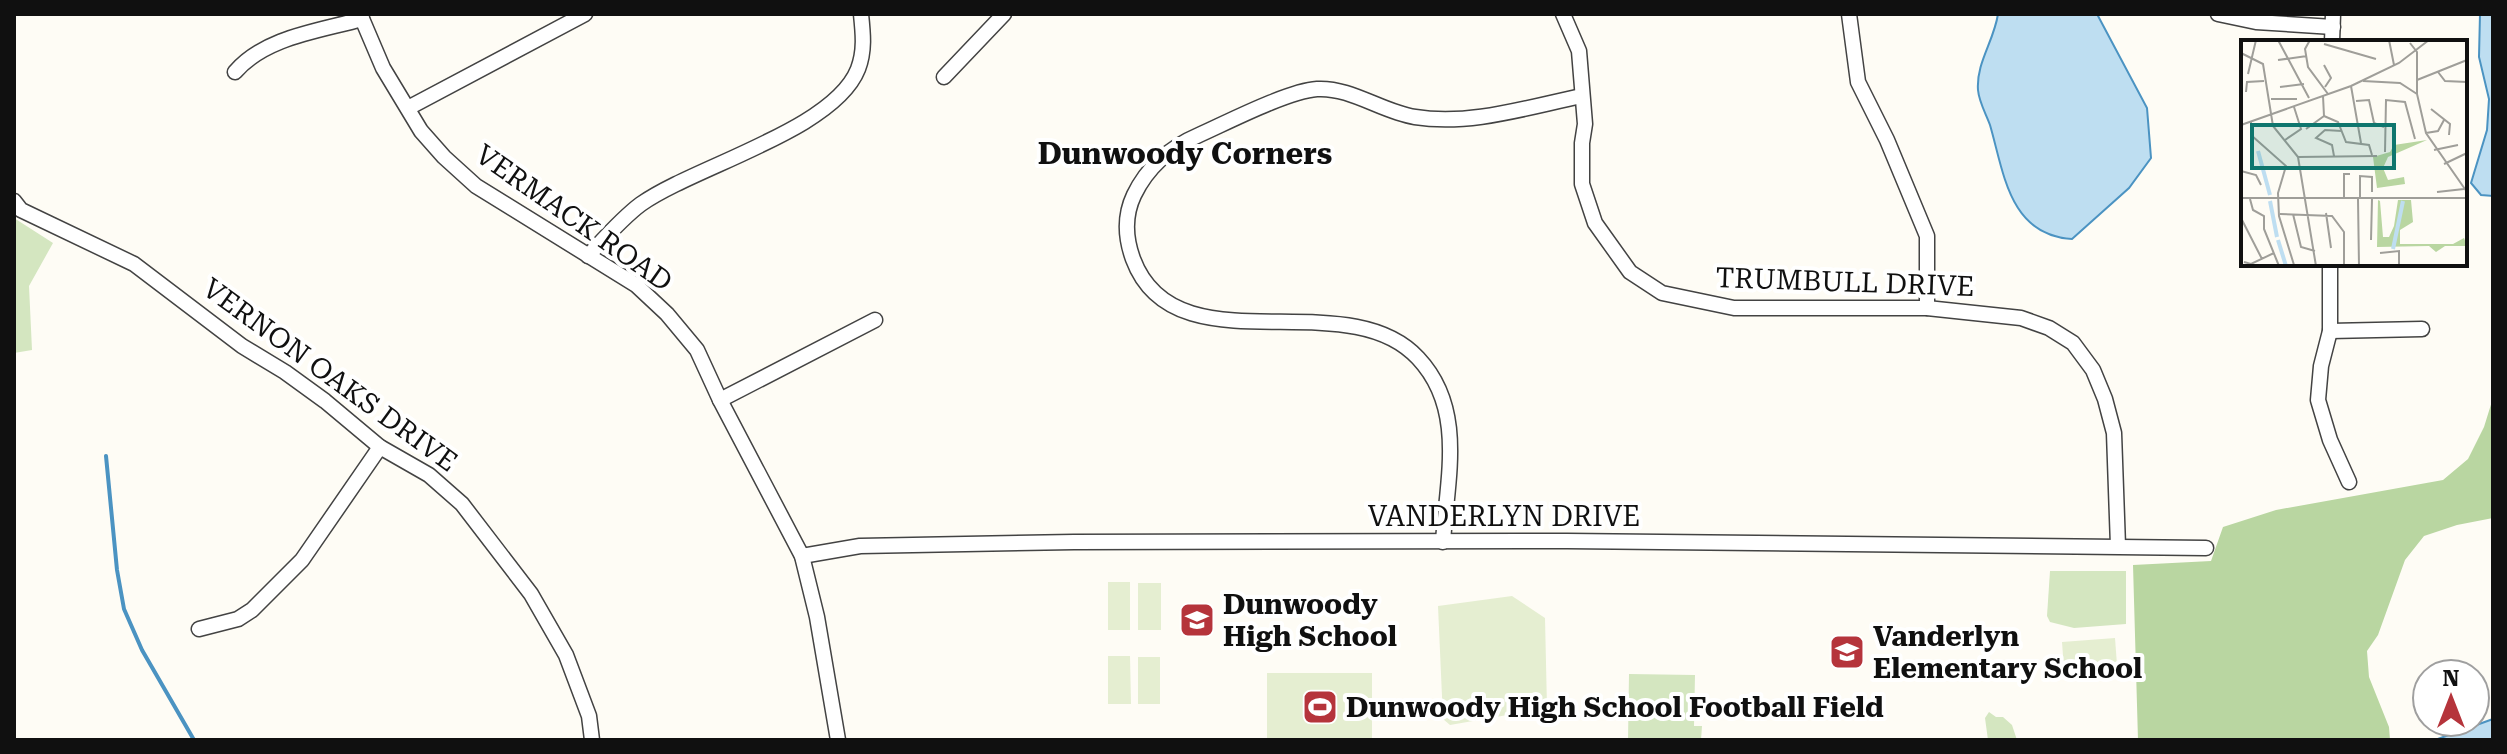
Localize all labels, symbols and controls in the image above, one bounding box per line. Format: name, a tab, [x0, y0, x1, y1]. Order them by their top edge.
inset map	[2241, 40, 2467, 266]
district label: Dunwoody Corners	[1038, 136, 1332, 171]
street label: VERMACK ROAD	[469, 138, 679, 298]
street label: TRUMBULL DRIVE	[1715, 261, 1975, 303]
street label: VERNON OAKS DRIVE	[196, 272, 464, 478]
street label: VANDERLYN DRIVE	[1368, 500, 1640, 533]
place label: Dunwoody High School	[1223, 588, 1397, 653]
school or university icon: Dunwoody High School	[1178, 601, 1216, 639]
place label: Vanderlyn Elementary School	[1873, 620, 2142, 685]
school or university icon: Vanderlyn Elementary School	[1828, 633, 1866, 671]
north arrow	[2411, 658, 2491, 738]
text: N	[2443, 666, 2460, 691]
sports icon: Dunwoody High School Football Field	[1301, 688, 1339, 726]
place label: Dunwoody High School Football Field	[1346, 691, 1884, 724]

